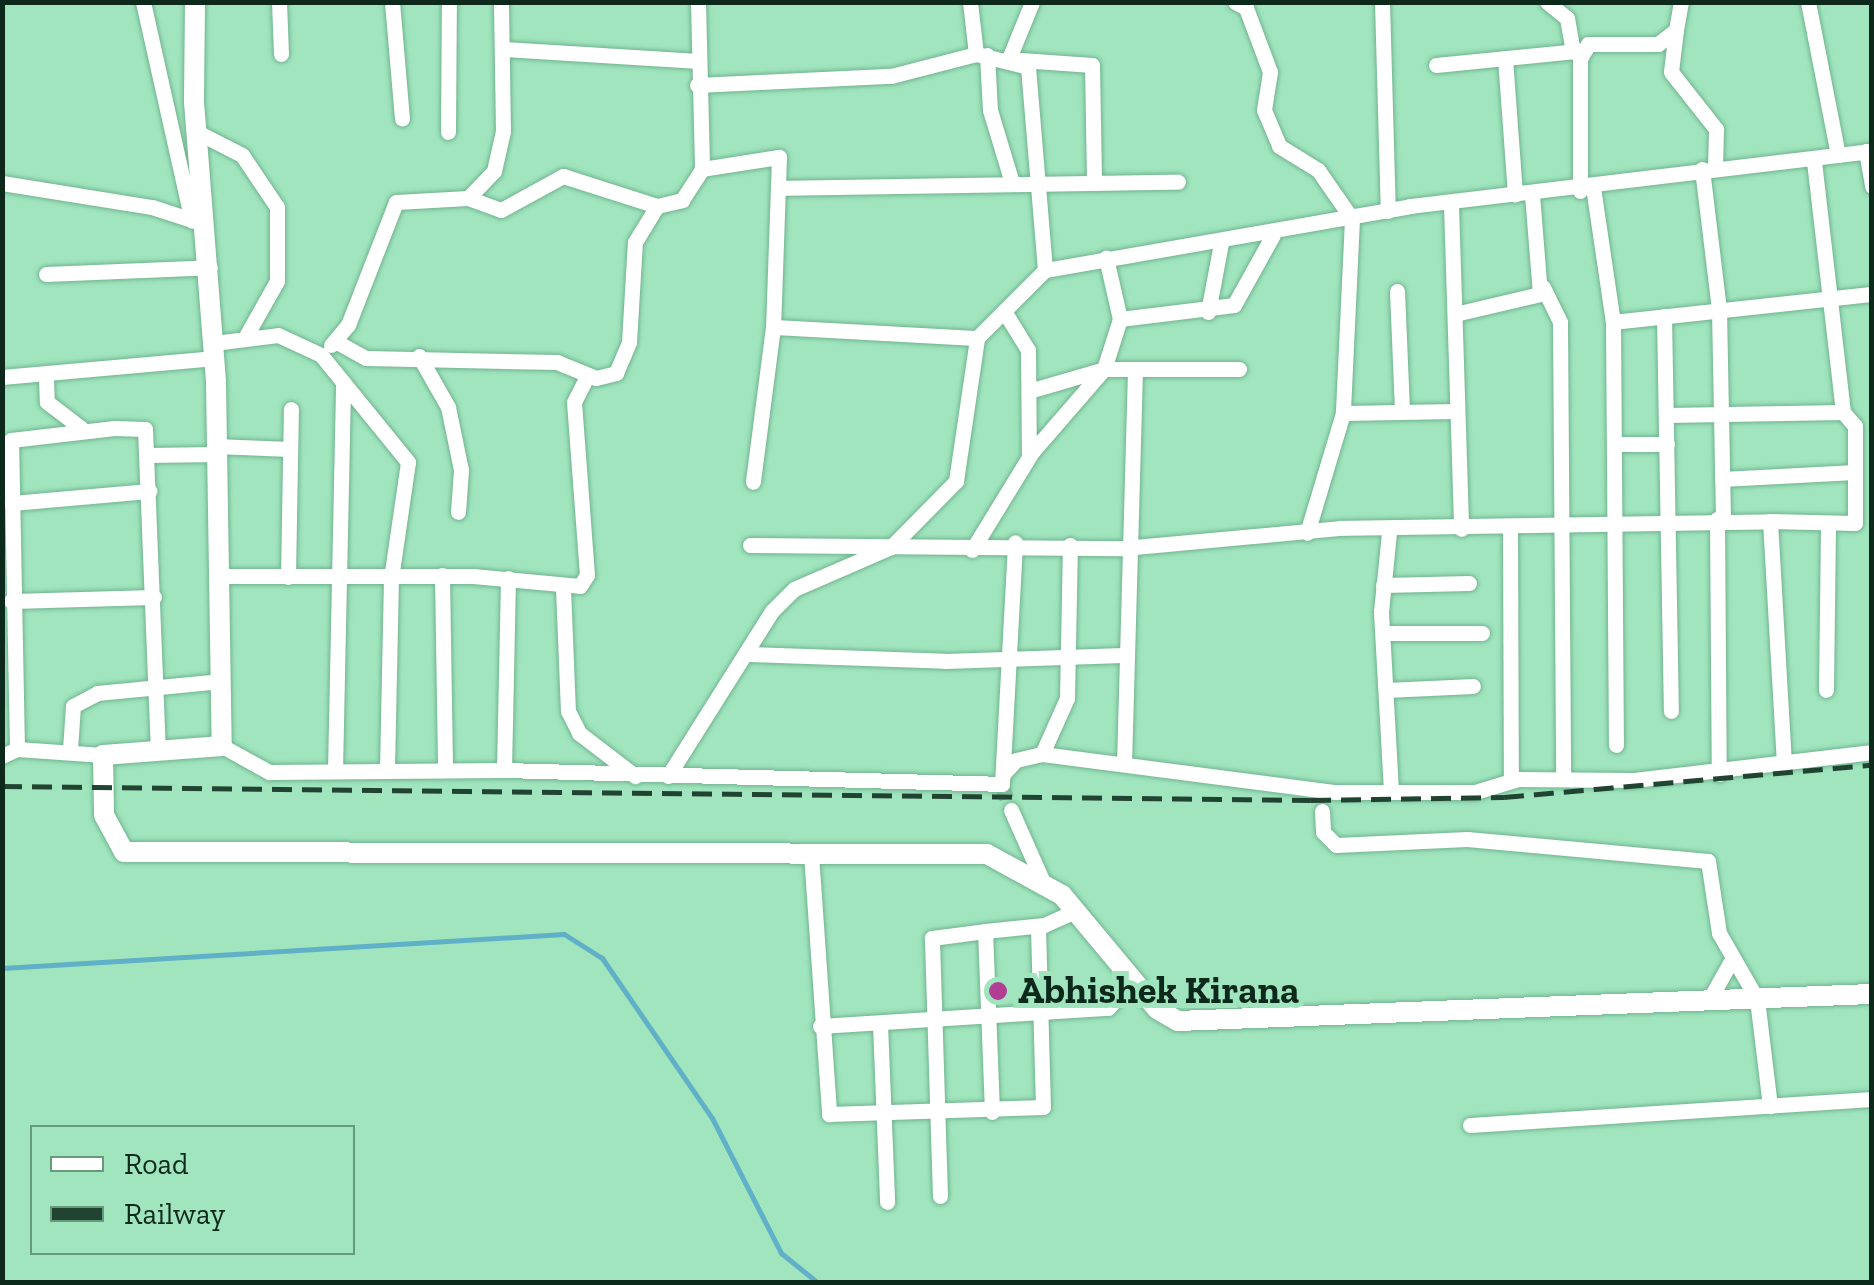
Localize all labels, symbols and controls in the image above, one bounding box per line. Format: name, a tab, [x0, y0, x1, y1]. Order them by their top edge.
place label: Abhishek Kirana	[1018, 968, 1299, 1014]
marker: Abhishek Kirana	[987, 980, 1009, 1002]
legend	[30, 1125, 355, 1255]
text: Road	[124, 1146, 189, 1182]
text: Railway	[124, 1196, 225, 1232]

